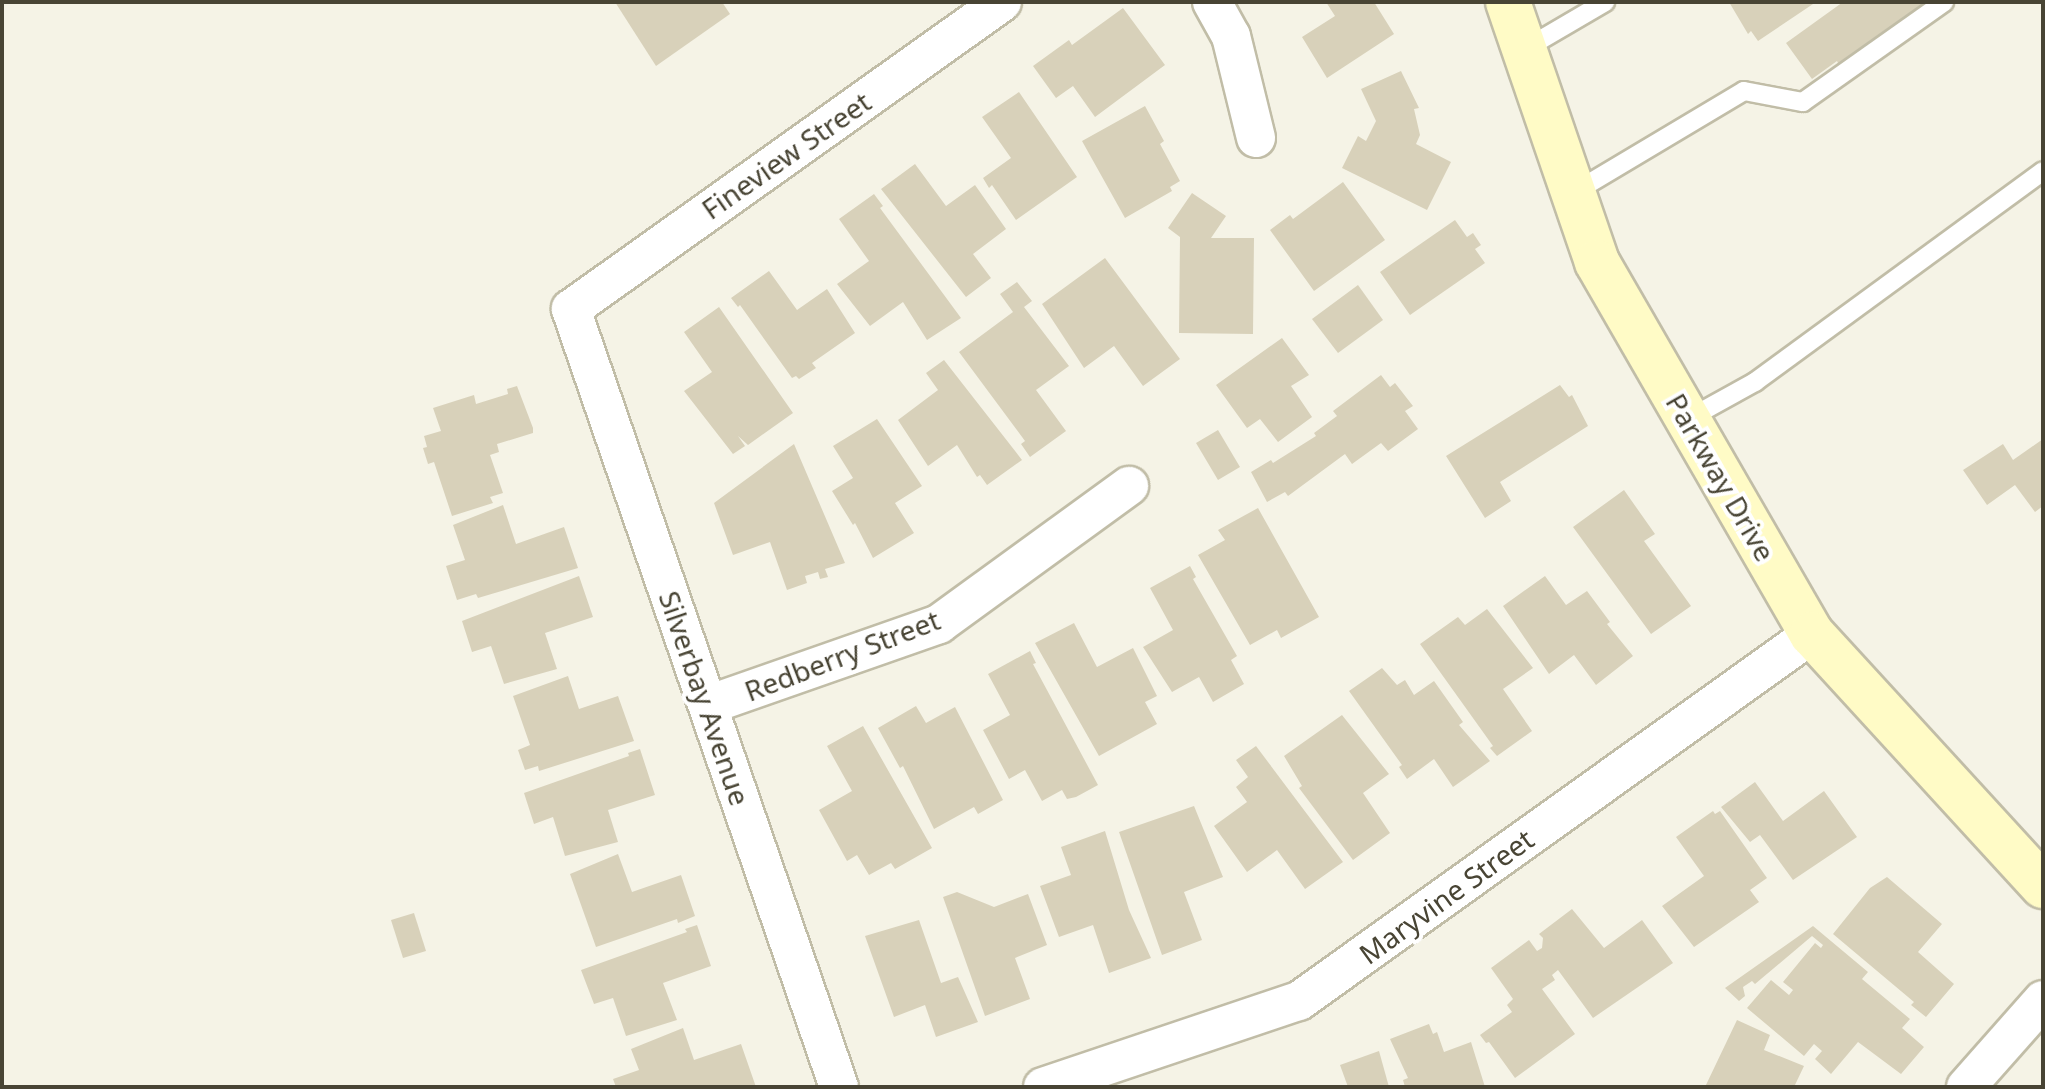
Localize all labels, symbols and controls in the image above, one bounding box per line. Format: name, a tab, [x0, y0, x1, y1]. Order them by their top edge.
street label: Fineview Street	[695, 84, 877, 226]
street label: Parkway Drive	[1660, 387, 1782, 567]
street label: Silverbay Avenue	[653, 587, 757, 809]
street label: Redberry Street	[740, 602, 944, 708]
street label: Maryvine Street	[1352, 822, 1540, 970]

